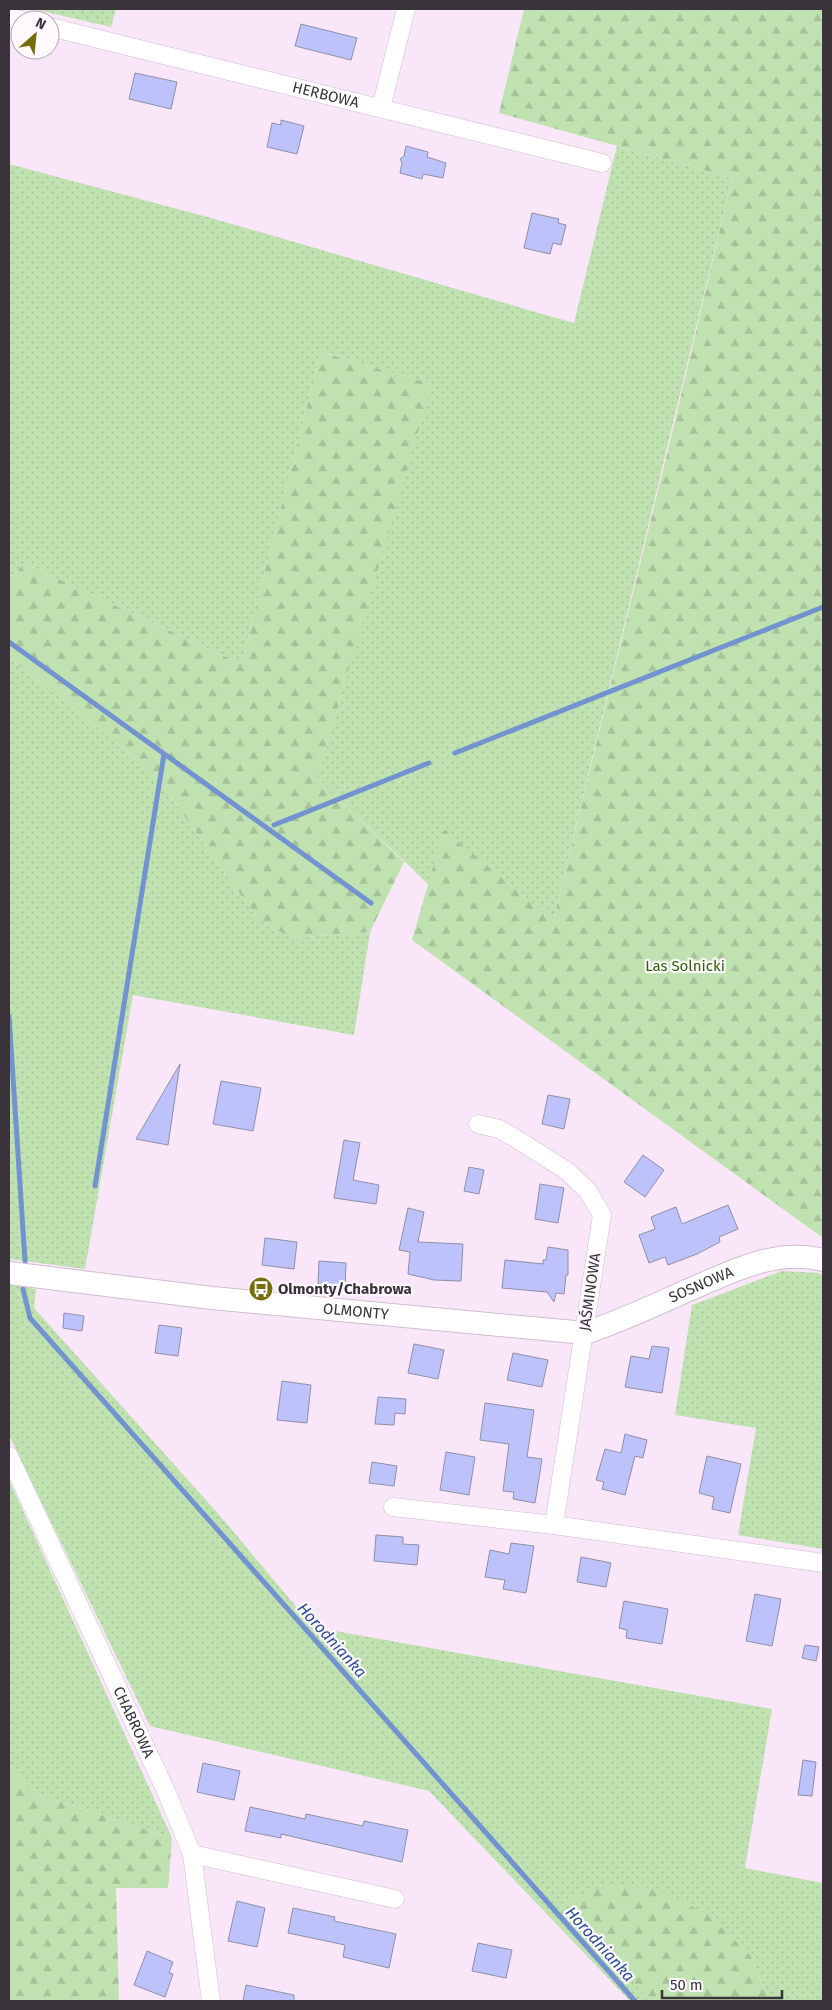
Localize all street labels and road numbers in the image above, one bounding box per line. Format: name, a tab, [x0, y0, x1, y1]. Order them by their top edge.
street label: HERBOWA	[291, 78, 361, 112]
street label: JAŚMINOWA	[576, 1251, 604, 1332]
street label: SOSNOWA	[666, 1263, 736, 1307]
street label: OLMONTY	[322, 1299, 390, 1324]
street label: CHABROWA	[109, 1684, 158, 1761]

